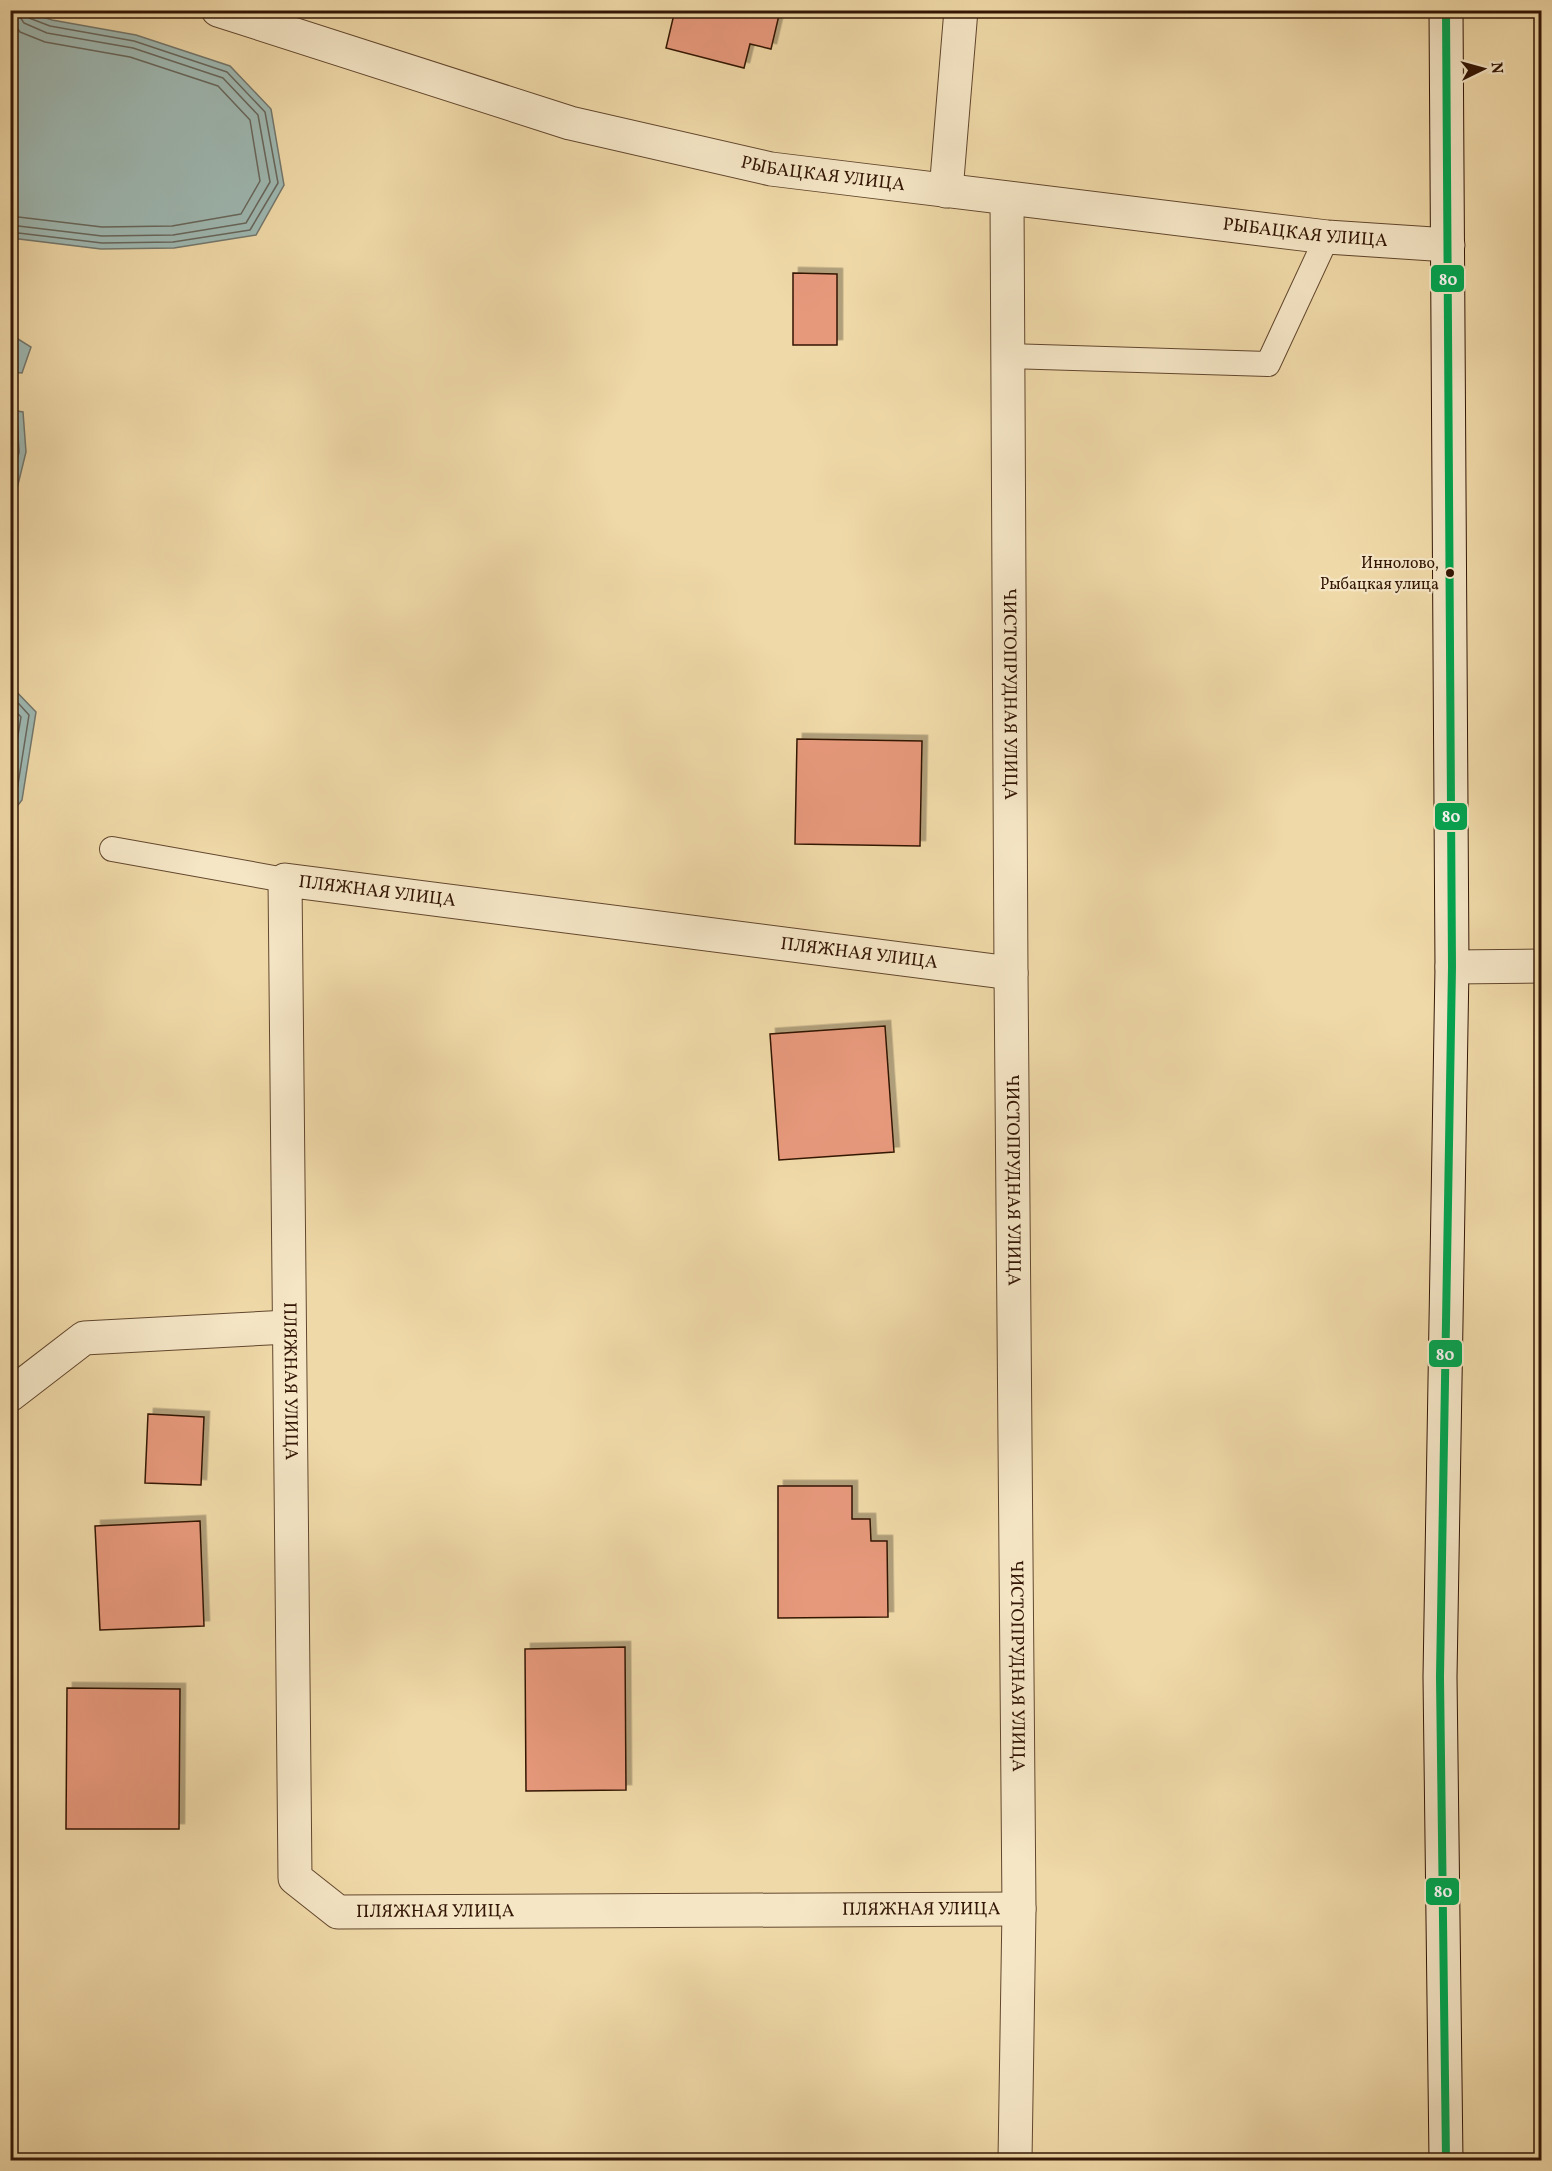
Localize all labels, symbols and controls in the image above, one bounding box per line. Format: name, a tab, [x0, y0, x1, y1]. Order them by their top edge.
north arrow	[1453, 39, 1513, 99]
text: N	[1484, 61, 1507, 75]
street label: РЫБАЦКАЯ УЛИЦА	[738, 150, 907, 198]
street label: РЫБАЦКАЯ УЛИЦА	[1221, 212, 1389, 254]
line badge: 80	[1430, 264, 1465, 293]
text: 80	[1439, 270, 1457, 292]
place label: Иннолово, Рыбацкая улица	[1320, 553, 1439, 596]
marker: Иннолово, Рыбацкая улица	[1444, 567, 1456, 579]
street label: ЧИСТОПРУДНАЯ УЛИЦА	[997, 588, 1023, 800]
line badge: 80	[1434, 802, 1468, 831]
text: 80	[1442, 807, 1460, 829]
street label: ПЛЯЖНАЯ УЛИЦА	[297, 870, 457, 914]
street label: ПЛЯЖНАЯ УЛИЦА	[779, 932, 939, 976]
street label: ЧИСТОПРУДНАЯ УЛИЦА	[999, 1074, 1026, 1286]
street label: ПЛЯЖНАЯ УЛИЦА	[277, 1302, 303, 1461]
line badge: 80	[1428, 1339, 1463, 1368]
text: 80	[1436, 1345, 1454, 1367]
street label: ЧИСТОПРУДНАЯ УЛИЦА	[1004, 1560, 1030, 1772]
line badge: 80	[1425, 1877, 1460, 1906]
text: 80	[1434, 1882, 1452, 1904]
street label: ПЛЯЖНАЯ УЛИЦА	[842, 1897, 1001, 1922]
street label: ПЛЯЖНАЯ УЛИЦА	[356, 1899, 515, 1924]

